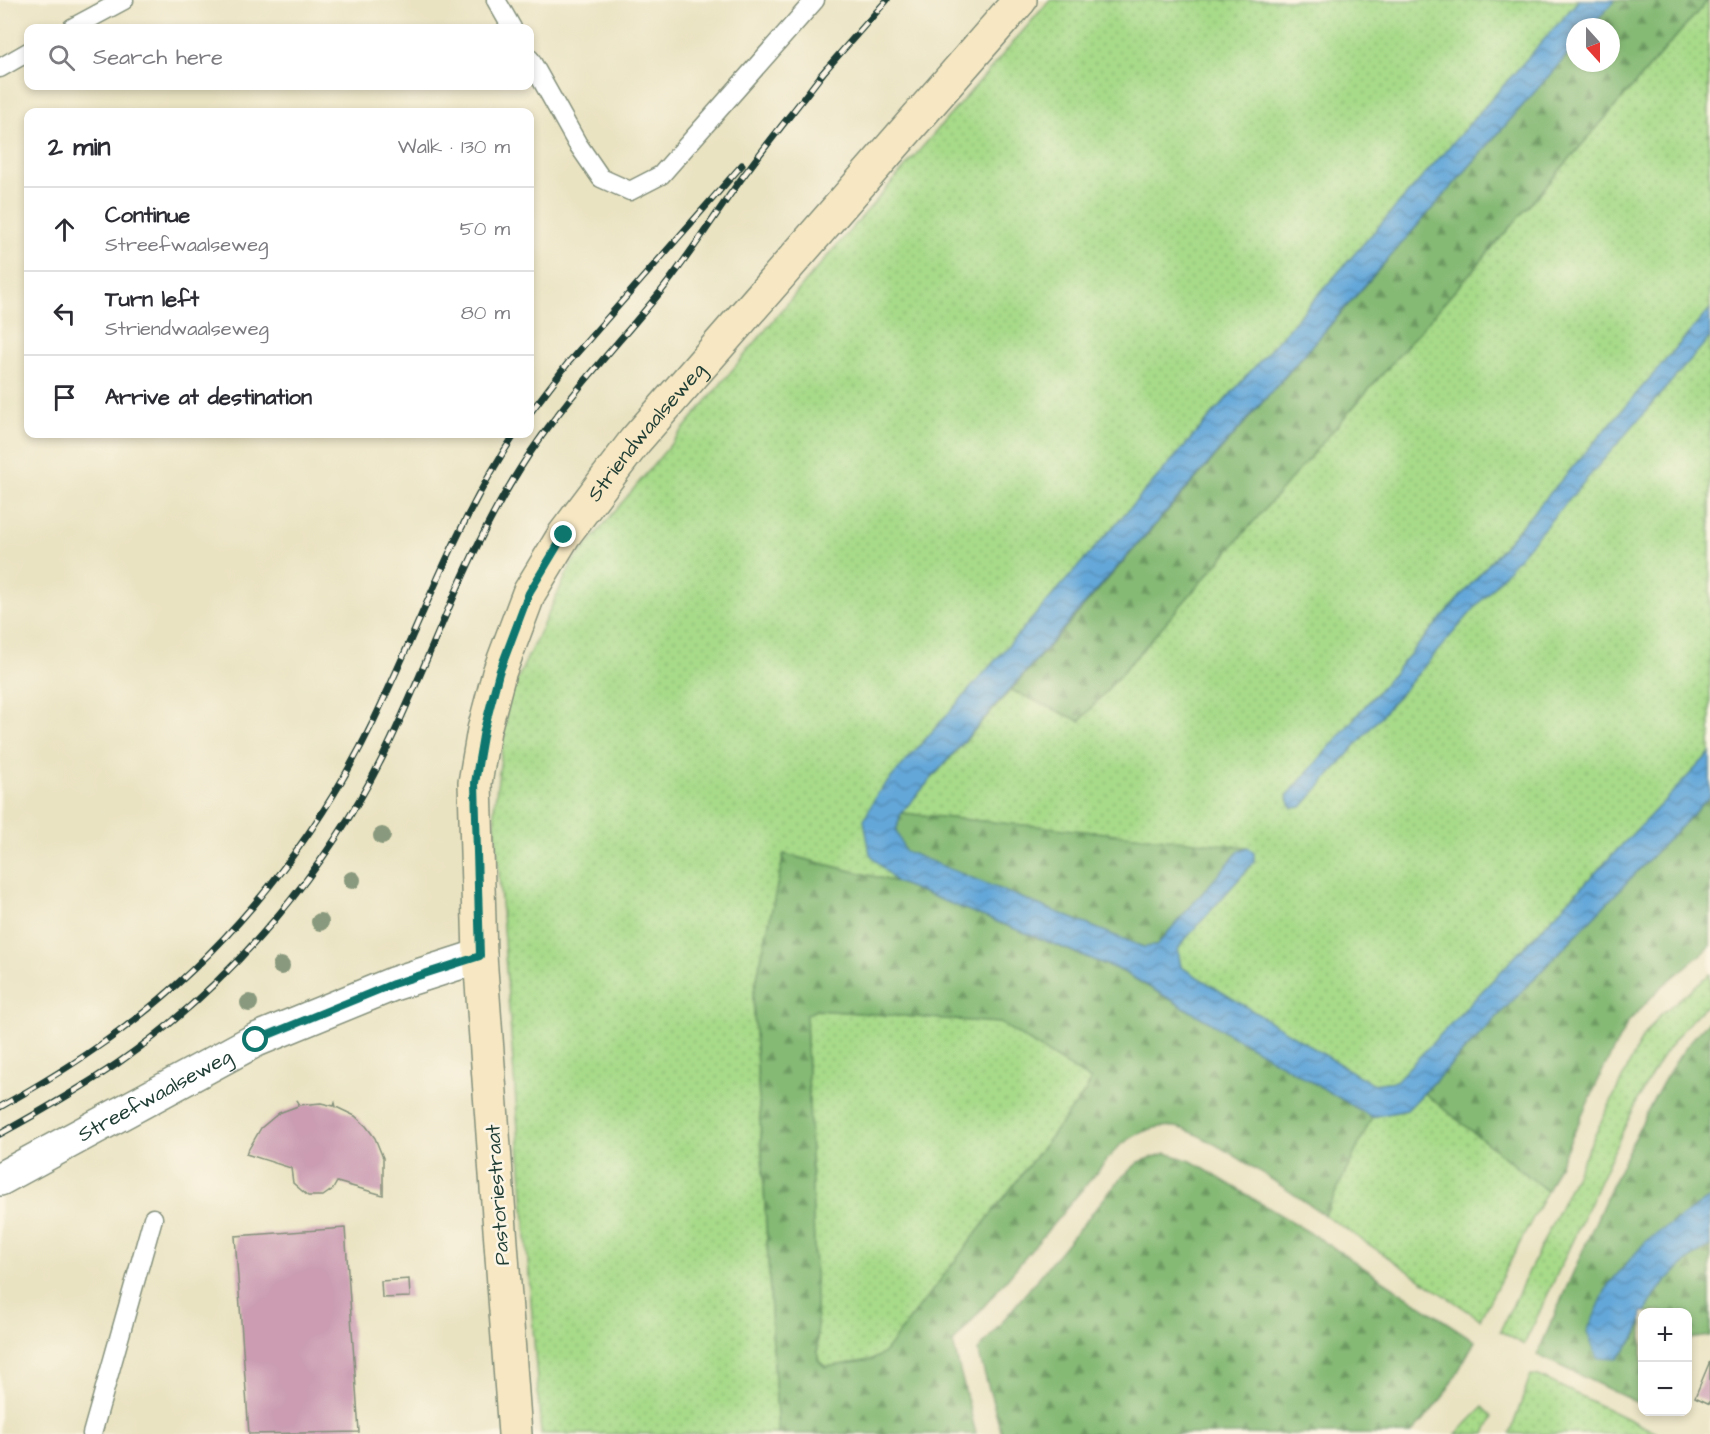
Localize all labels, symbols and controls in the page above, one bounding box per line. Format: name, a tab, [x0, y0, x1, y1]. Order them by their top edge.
north arrow	[1566, 18, 1620, 72]
search box	[24, 24, 534, 90]
icon: search	[45, 41, 78, 74]
text: Search here	[93, 42, 223, 73]
text: 2 min	[48, 129, 110, 165]
text: Walk · 130 m	[398, 133, 510, 161]
text: Continue	[105, 200, 190, 231]
icon: ahead	[48, 213, 81, 246]
text: 50 m	[460, 215, 510, 243]
text: Streefwaalseweg	[105, 231, 268, 259]
text: Turn left	[105, 284, 199, 315]
icon: left	[48, 297, 81, 330]
text: 80 m	[461, 299, 510, 327]
text: Striendwaalseweg	[105, 315, 269, 343]
street label: Striendwaalseweg	[580, 356, 714, 508]
icon: arrive	[48, 381, 81, 414]
text: Arrive at destination	[105, 382, 312, 413]
route end	[550, 521, 576, 547]
route start	[242, 1026, 268, 1052]
street label: Streefwaalseweg	[73, 1042, 238, 1149]
street label: Pastoriestraat	[478, 1123, 517, 1267]
map controls	[1638, 1308, 1692, 1416]
button: +	[1638, 1308, 1692, 1362]
button: −	[1638, 1362, 1692, 1416]

